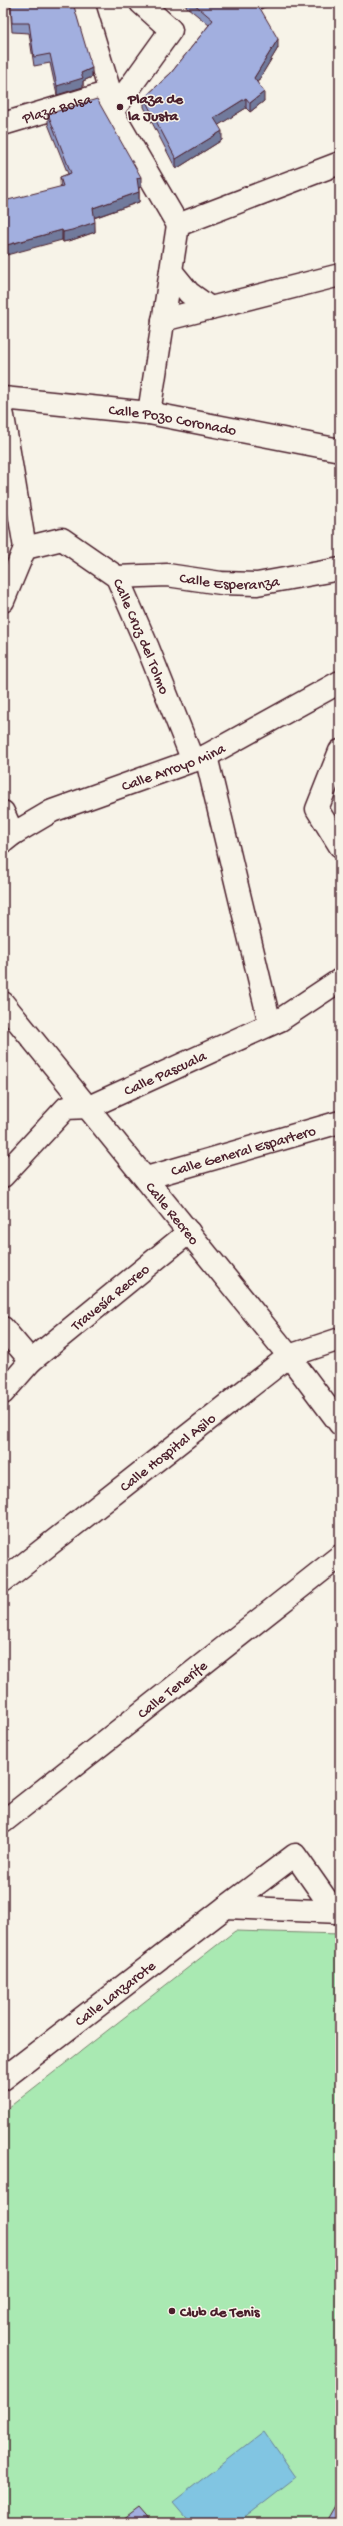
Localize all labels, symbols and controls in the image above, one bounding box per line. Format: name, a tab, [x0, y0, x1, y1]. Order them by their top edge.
street label: Plaza Bolsa	[20, 91, 94, 129]
place label: Plaza de la Justa	[127, 91, 184, 126]
marker: Plaza de la Justa	[115, 102, 125, 112]
street label: Calle Pozo Coronado	[108, 402, 238, 441]
street label: Calle Esperanza	[178, 570, 282, 595]
street label: Calle Cruz del Tolmo	[108, 576, 173, 698]
street label: Calle Arroyo Mina	[119, 740, 230, 796]
street label: Calle Pascuala	[122, 1047, 210, 1101]
street label: Calle General Espartero	[169, 1122, 318, 1181]
street label: Calle Recreo	[141, 1179, 202, 1249]
street label: Travesía Recreo	[67, 1261, 154, 1336]
street label: Calle Hospital Asilo	[117, 1410, 220, 1497]
street label: Calle Tenerife	[135, 1657, 212, 1723]
street label: Calle Lanzarote	[72, 1957, 160, 2031]
place label: Club de Tenis	[179, 2304, 261, 2322]
marker: Club de Tenis	[167, 2306, 177, 2316]

